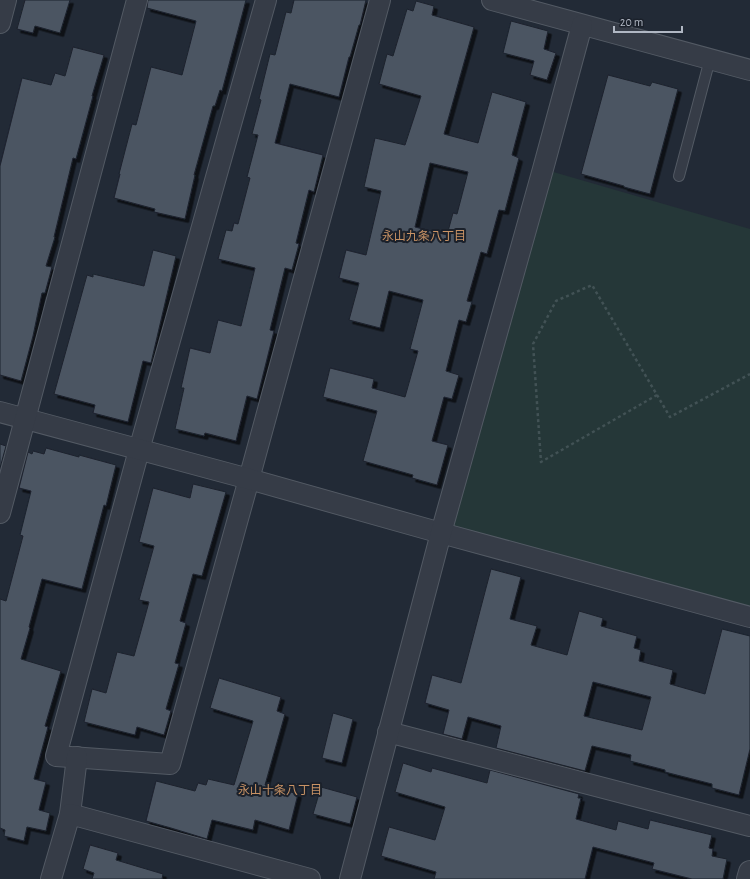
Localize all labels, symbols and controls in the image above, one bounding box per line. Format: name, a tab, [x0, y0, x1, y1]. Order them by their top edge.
scale bar	[614, 8, 682, 34]
text: 20 m	[620, 16, 643, 28]
district label: 永山九条八丁目	[382, 229, 466, 242]
district label: 永山十条八丁目	[238, 783, 322, 796]

